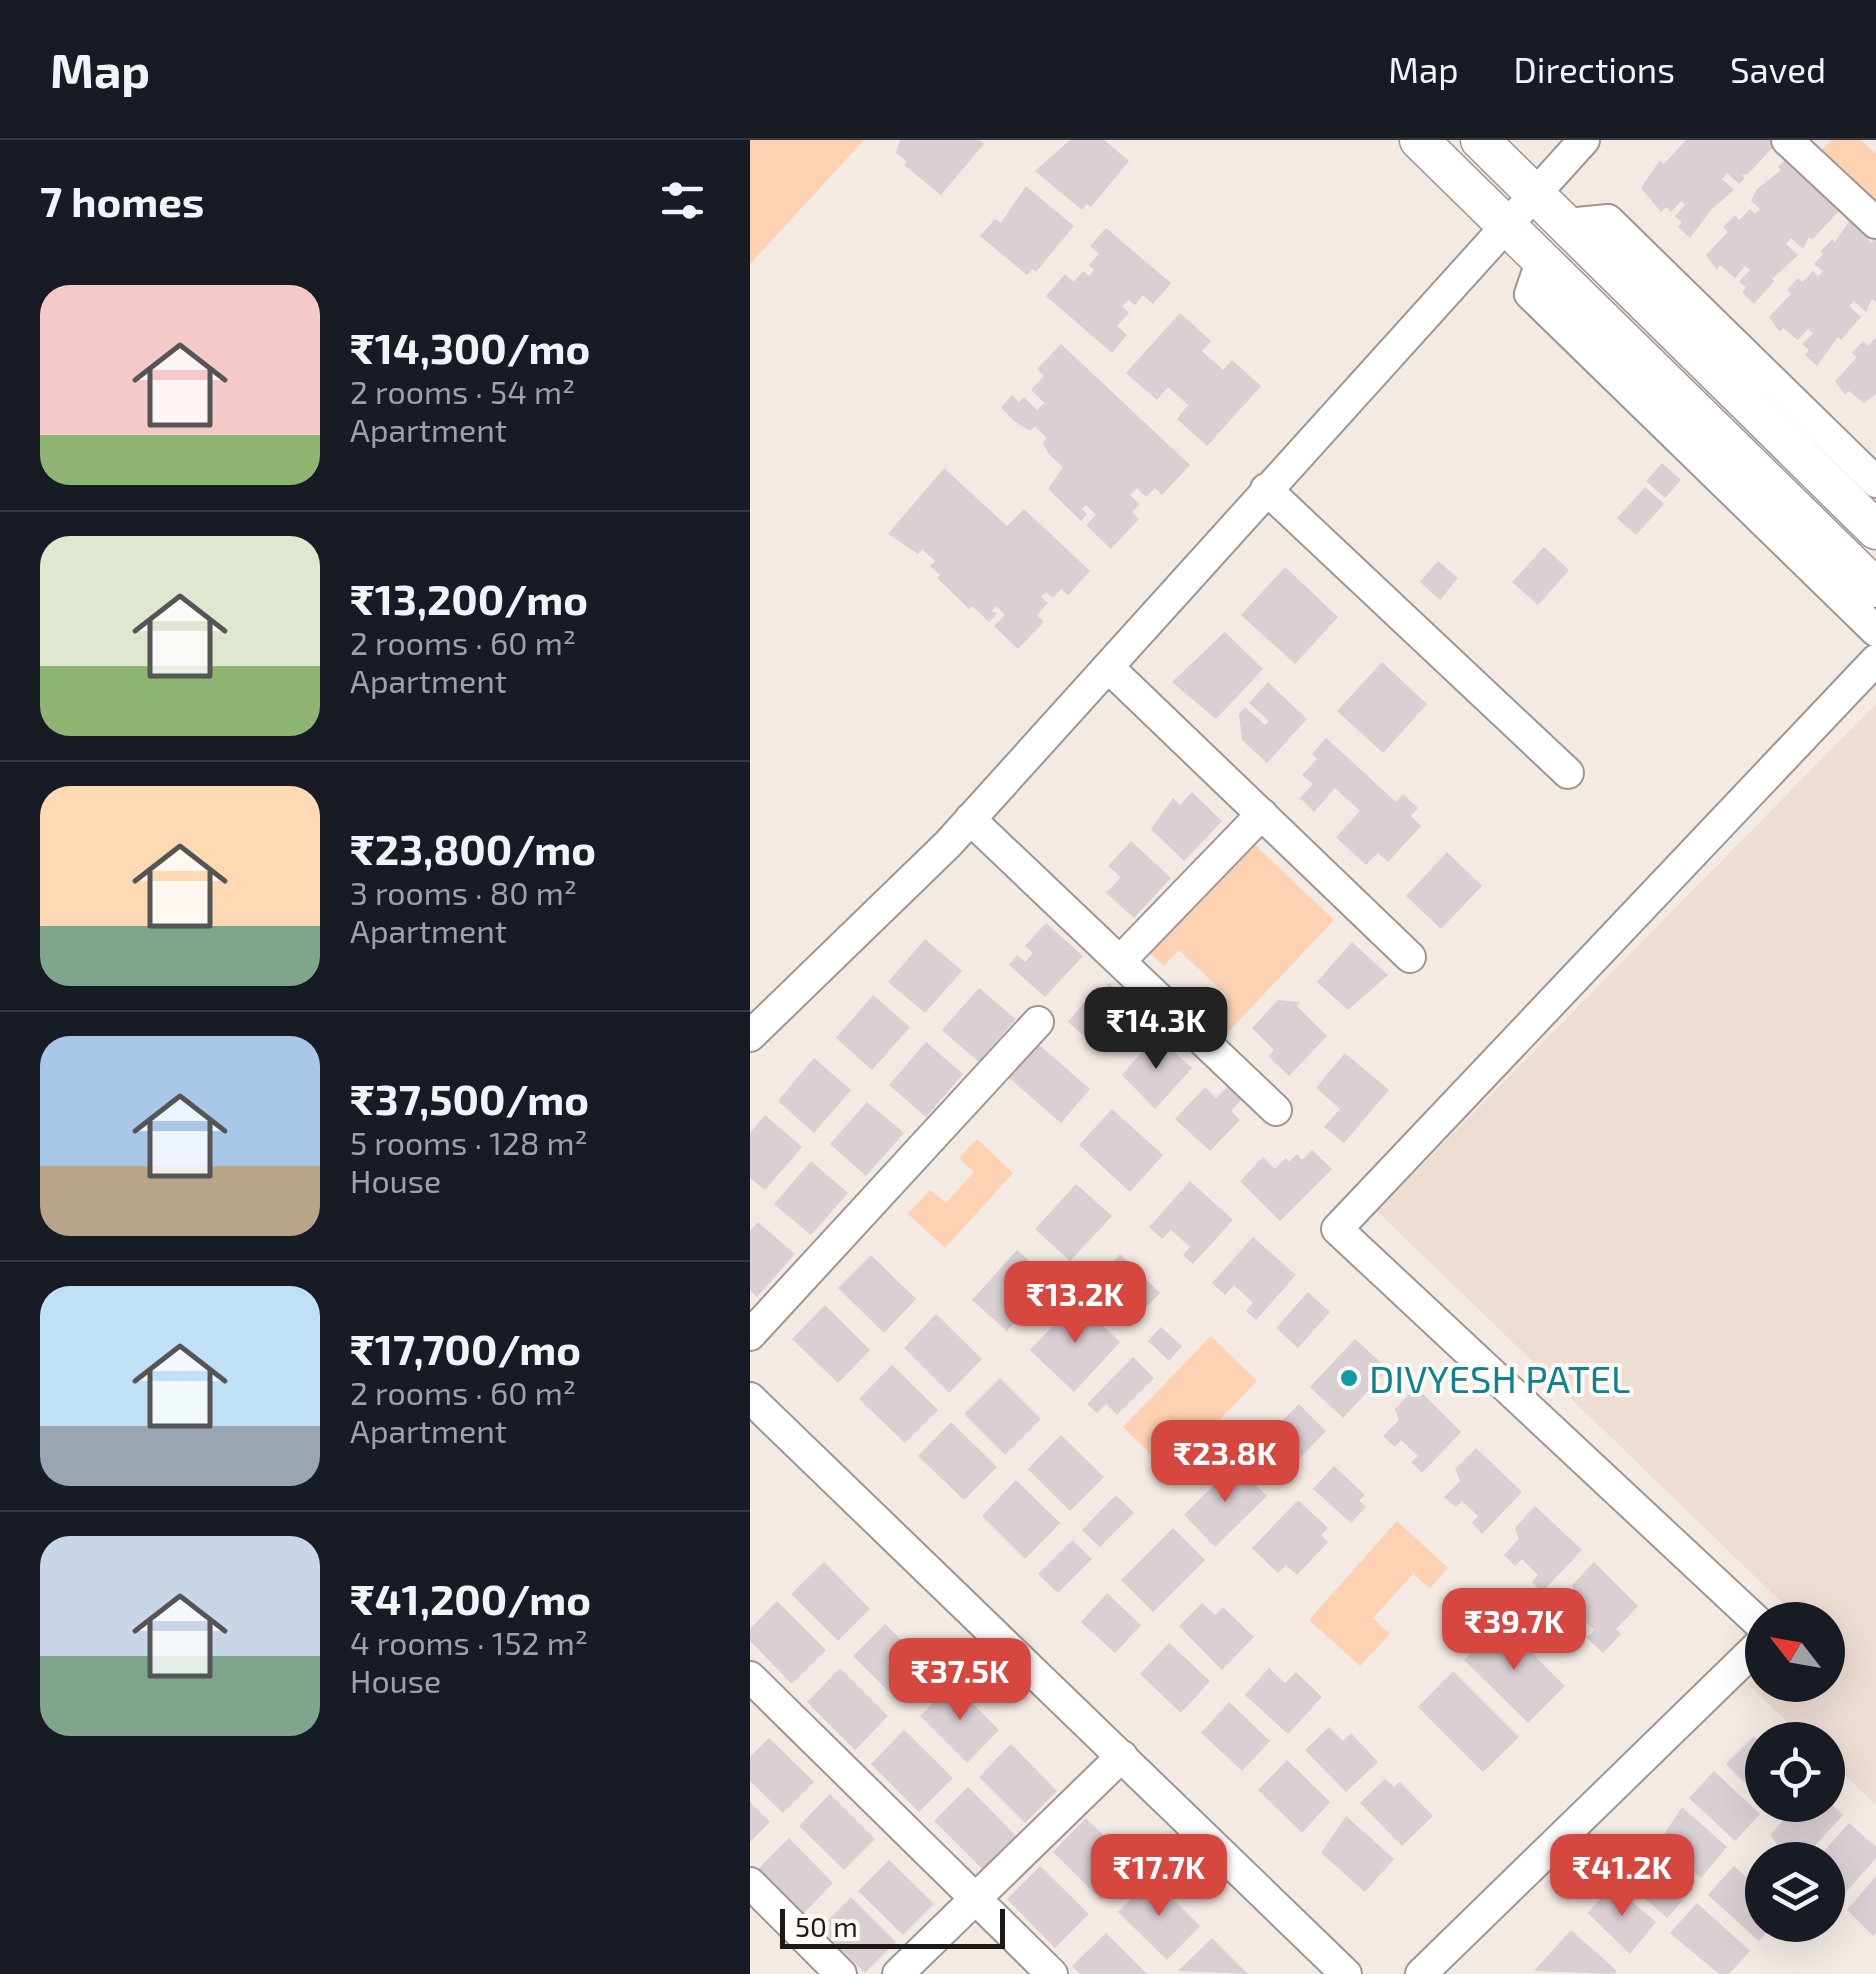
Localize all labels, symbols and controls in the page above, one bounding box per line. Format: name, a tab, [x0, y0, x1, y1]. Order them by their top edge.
text: Map	[50, 40, 150, 98]
text: Map	[1388, 48, 1459, 90]
text: Directions	[1514, 48, 1675, 90]
text: Saved	[1730, 48, 1826, 90]
icon: filters	[655, 173, 710, 228]
text: 7 homes	[40, 175, 204, 225]
text: ₹14,300/mo	[350, 322, 590, 372]
icon: home	[120, 325, 240, 445]
text: 2 rooms · 54 m²	[350, 372, 575, 410]
text: Apartment	[350, 410, 507, 448]
text: ₹13,200/mo	[350, 573, 588, 623]
icon: home	[120, 576, 240, 696]
text: 2 rooms · 60 m²	[350, 623, 576, 661]
text: Apartment	[350, 661, 507, 699]
text: ₹23,800/mo	[350, 823, 596, 873]
icon: home	[120, 826, 240, 946]
text: 3 rooms · 80 m²	[350, 873, 577, 911]
text: Apartment	[350, 911, 507, 949]
pin: ₹14.3K	[1075, 987, 1237, 1072]
text: ₹14.3K	[1106, 1000, 1206, 1038]
text: ₹37,500/mo	[350, 1073, 589, 1123]
icon: home	[120, 1076, 240, 1196]
text: 5 rooms · 128 m²	[350, 1123, 588, 1161]
text: House	[350, 1161, 441, 1199]
pin: ₹13.2K	[994, 1261, 1156, 1346]
text: ₹13.2K	[1026, 1274, 1124, 1312]
text: ₹17,700/mo	[350, 1323, 581, 1373]
icon: home	[120, 1326, 240, 1446]
place label: DIVYESH PATEL	[1369, 1355, 1631, 1401]
marker: DIVYESH PATEL	[1338, 1367, 1360, 1389]
text: 2 rooms · 60 m²	[350, 1373, 576, 1411]
text: Apartment	[350, 1411, 507, 1449]
pin: ₹23.8K	[1144, 1420, 1306, 1505]
text: ₹23.8K	[1173, 1433, 1277, 1471]
text: ₹41,200/mo	[350, 1573, 591, 1623]
icon: home	[120, 1576, 240, 1696]
pin: ₹39.7K	[1433, 1588, 1595, 1673]
text: ₹39.7K	[1464, 1601, 1564, 1639]
north arrow	[1745, 1602, 1845, 1702]
map controls	[1745, 1602, 1845, 1942]
text: 4 rooms · 152 m²	[350, 1623, 588, 1661]
pin: ₹37.5K	[879, 1638, 1041, 1723]
text: ₹37.5K	[911, 1651, 1009, 1689]
text: House	[350, 1661, 441, 1699]
button: locate	[1745, 1722, 1845, 1822]
pin: ₹17.7K	[1078, 1834, 1240, 1919]
pin: ₹41.2K	[1541, 1834, 1703, 1919]
button: layers	[1745, 1842, 1845, 1942]
text: ₹17.7K	[1113, 1847, 1205, 1885]
text: ₹41.2K	[1572, 1847, 1672, 1885]
scale bar	[780, 1904, 1005, 1948]
text: 50 m	[795, 1909, 858, 1943]

